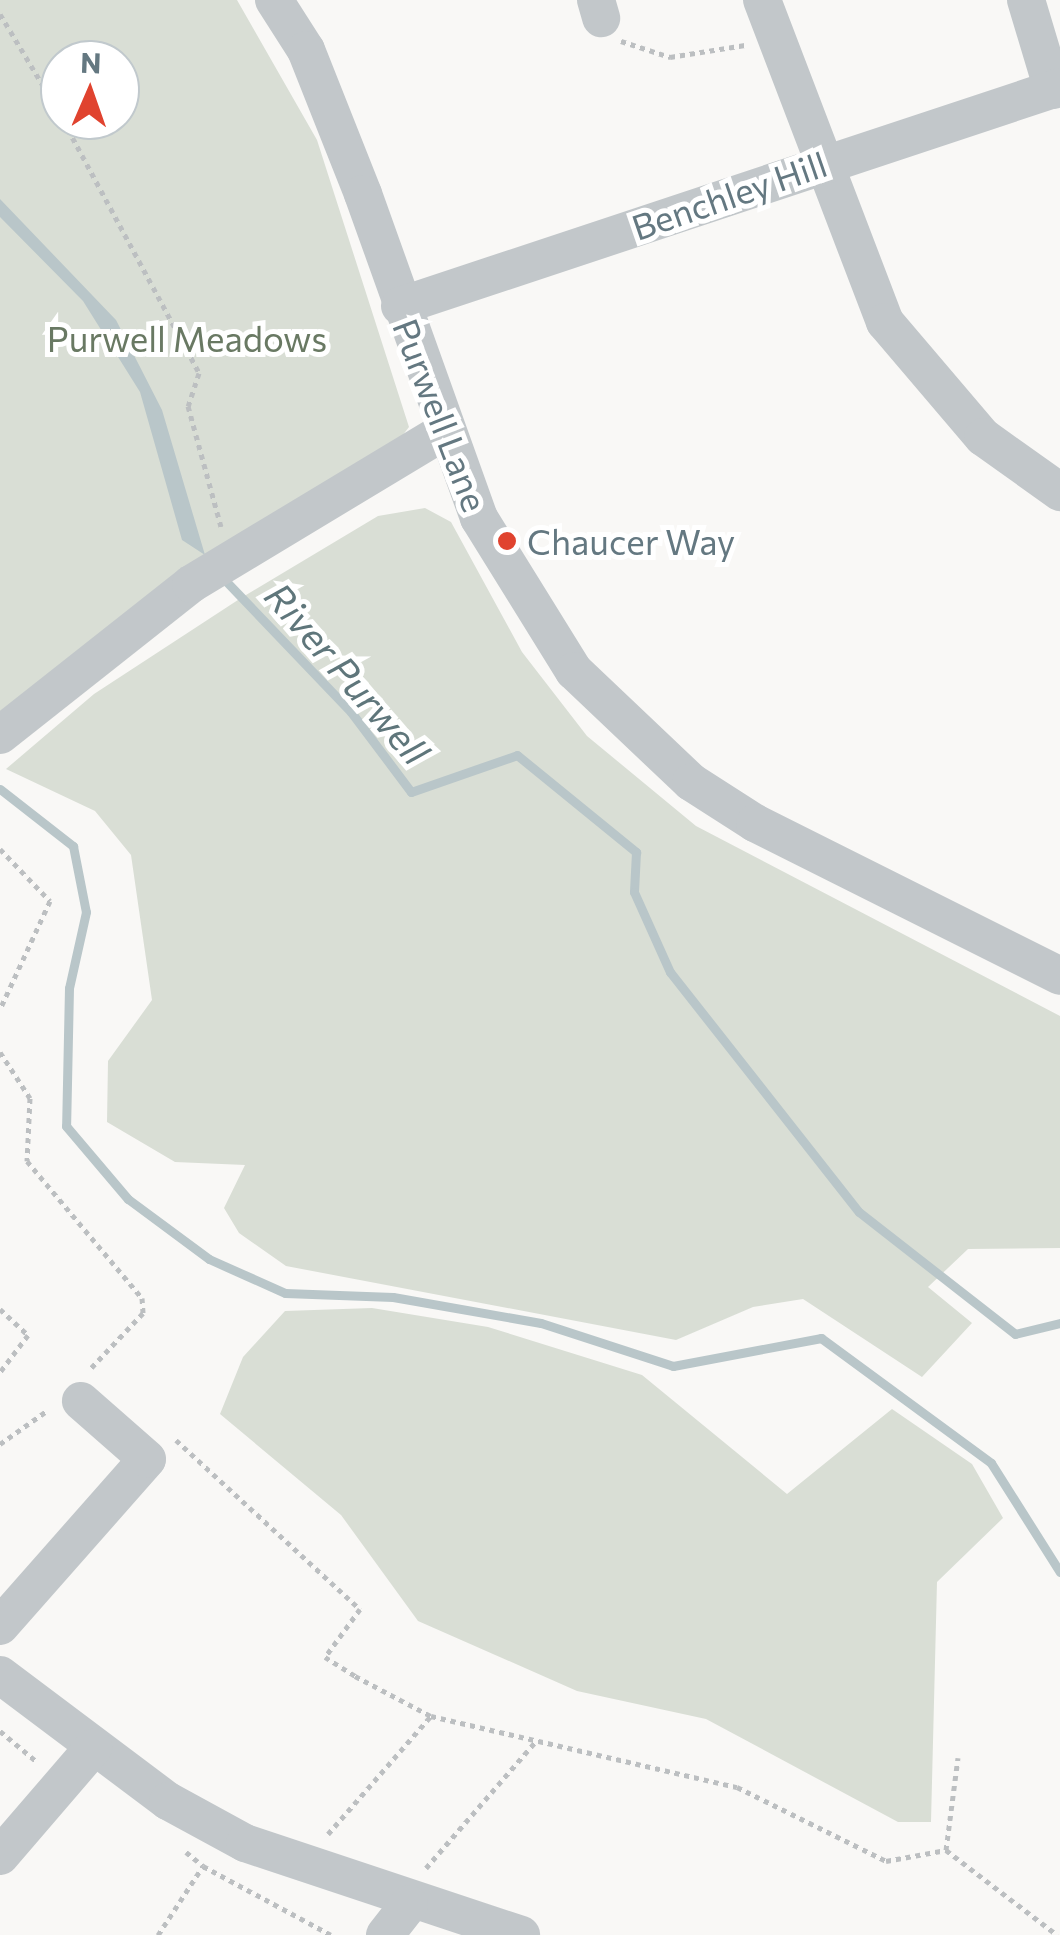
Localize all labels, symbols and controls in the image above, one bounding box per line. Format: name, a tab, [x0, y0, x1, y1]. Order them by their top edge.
north arrow	[40, 40, 140, 140]
text: N	[80, 45, 102, 79]
street label: Benchley Hill	[626, 142, 832, 248]
street label: Purwell Lane	[385, 313, 497, 517]
park label: Purwell Meadows	[47, 317, 327, 359]
place label: Chaucer Way	[527, 520, 735, 562]
marker: Chaucer Way	[496, 530, 518, 552]
water label: River Purwell	[257, 573, 439, 773]

